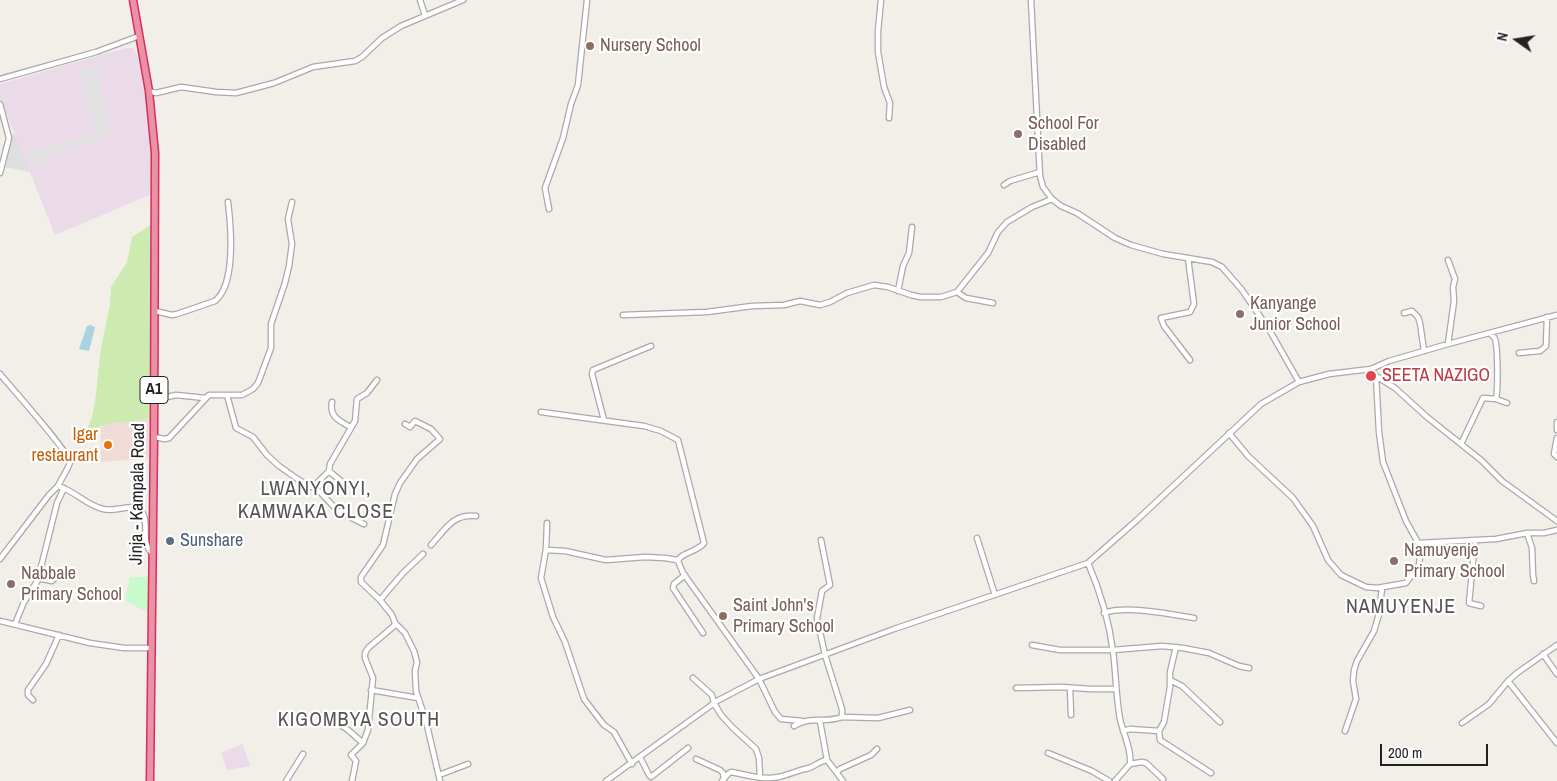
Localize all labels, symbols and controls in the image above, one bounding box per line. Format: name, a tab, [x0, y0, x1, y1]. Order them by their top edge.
north arrow	[1492, 15, 1542, 65]
text: N	[1493, 31, 1512, 43]
place label: Nursery School	[600, 35, 701, 57]
marker: Nursery School	[584, 40, 596, 52]
place label: School For Disabled	[1028, 113, 1099, 156]
marker: School For Disabled	[1012, 128, 1024, 140]
place label: Kanyange Junior School	[1250, 293, 1340, 336]
marker: Kanyange Junior School	[1234, 308, 1246, 320]
place label: SEETA NAZIGO	[1382, 365, 1490, 387]
marker: SEETA NAZIGO	[1364, 369, 1378, 383]
road number: A1	[140, 376, 168, 404]
street label: Jinja - Kampala Road	[126, 423, 150, 565]
place label: Igar restaurant	[32, 424, 98, 466]
marker: Igar restaurant	[102, 439, 114, 451]
district label: LWANYONYI, KAMWAKA CLOSE	[236, 478, 396, 525]
place label: Sunshare	[180, 530, 243, 552]
marker: Sunshare	[164, 535, 176, 547]
place label: Namuyenje Primary School	[1404, 540, 1505, 582]
marker: Namuyenje Primary School	[1388, 555, 1400, 567]
place label: Nabbale Primary School	[21, 563, 122, 606]
marker: Nabbale Primary School	[5, 578, 17, 590]
place label: Saint John's Primary School	[733, 595, 834, 638]
district label: NAMUYENJE	[1345, 596, 1457, 620]
marker: Saint John's Primary School	[717, 610, 729, 622]
district label: KIGOMBYA SOUTH	[276, 709, 442, 733]
scale bar	[1382, 734, 1490, 766]
text: 200 m	[1388, 742, 1422, 763]

